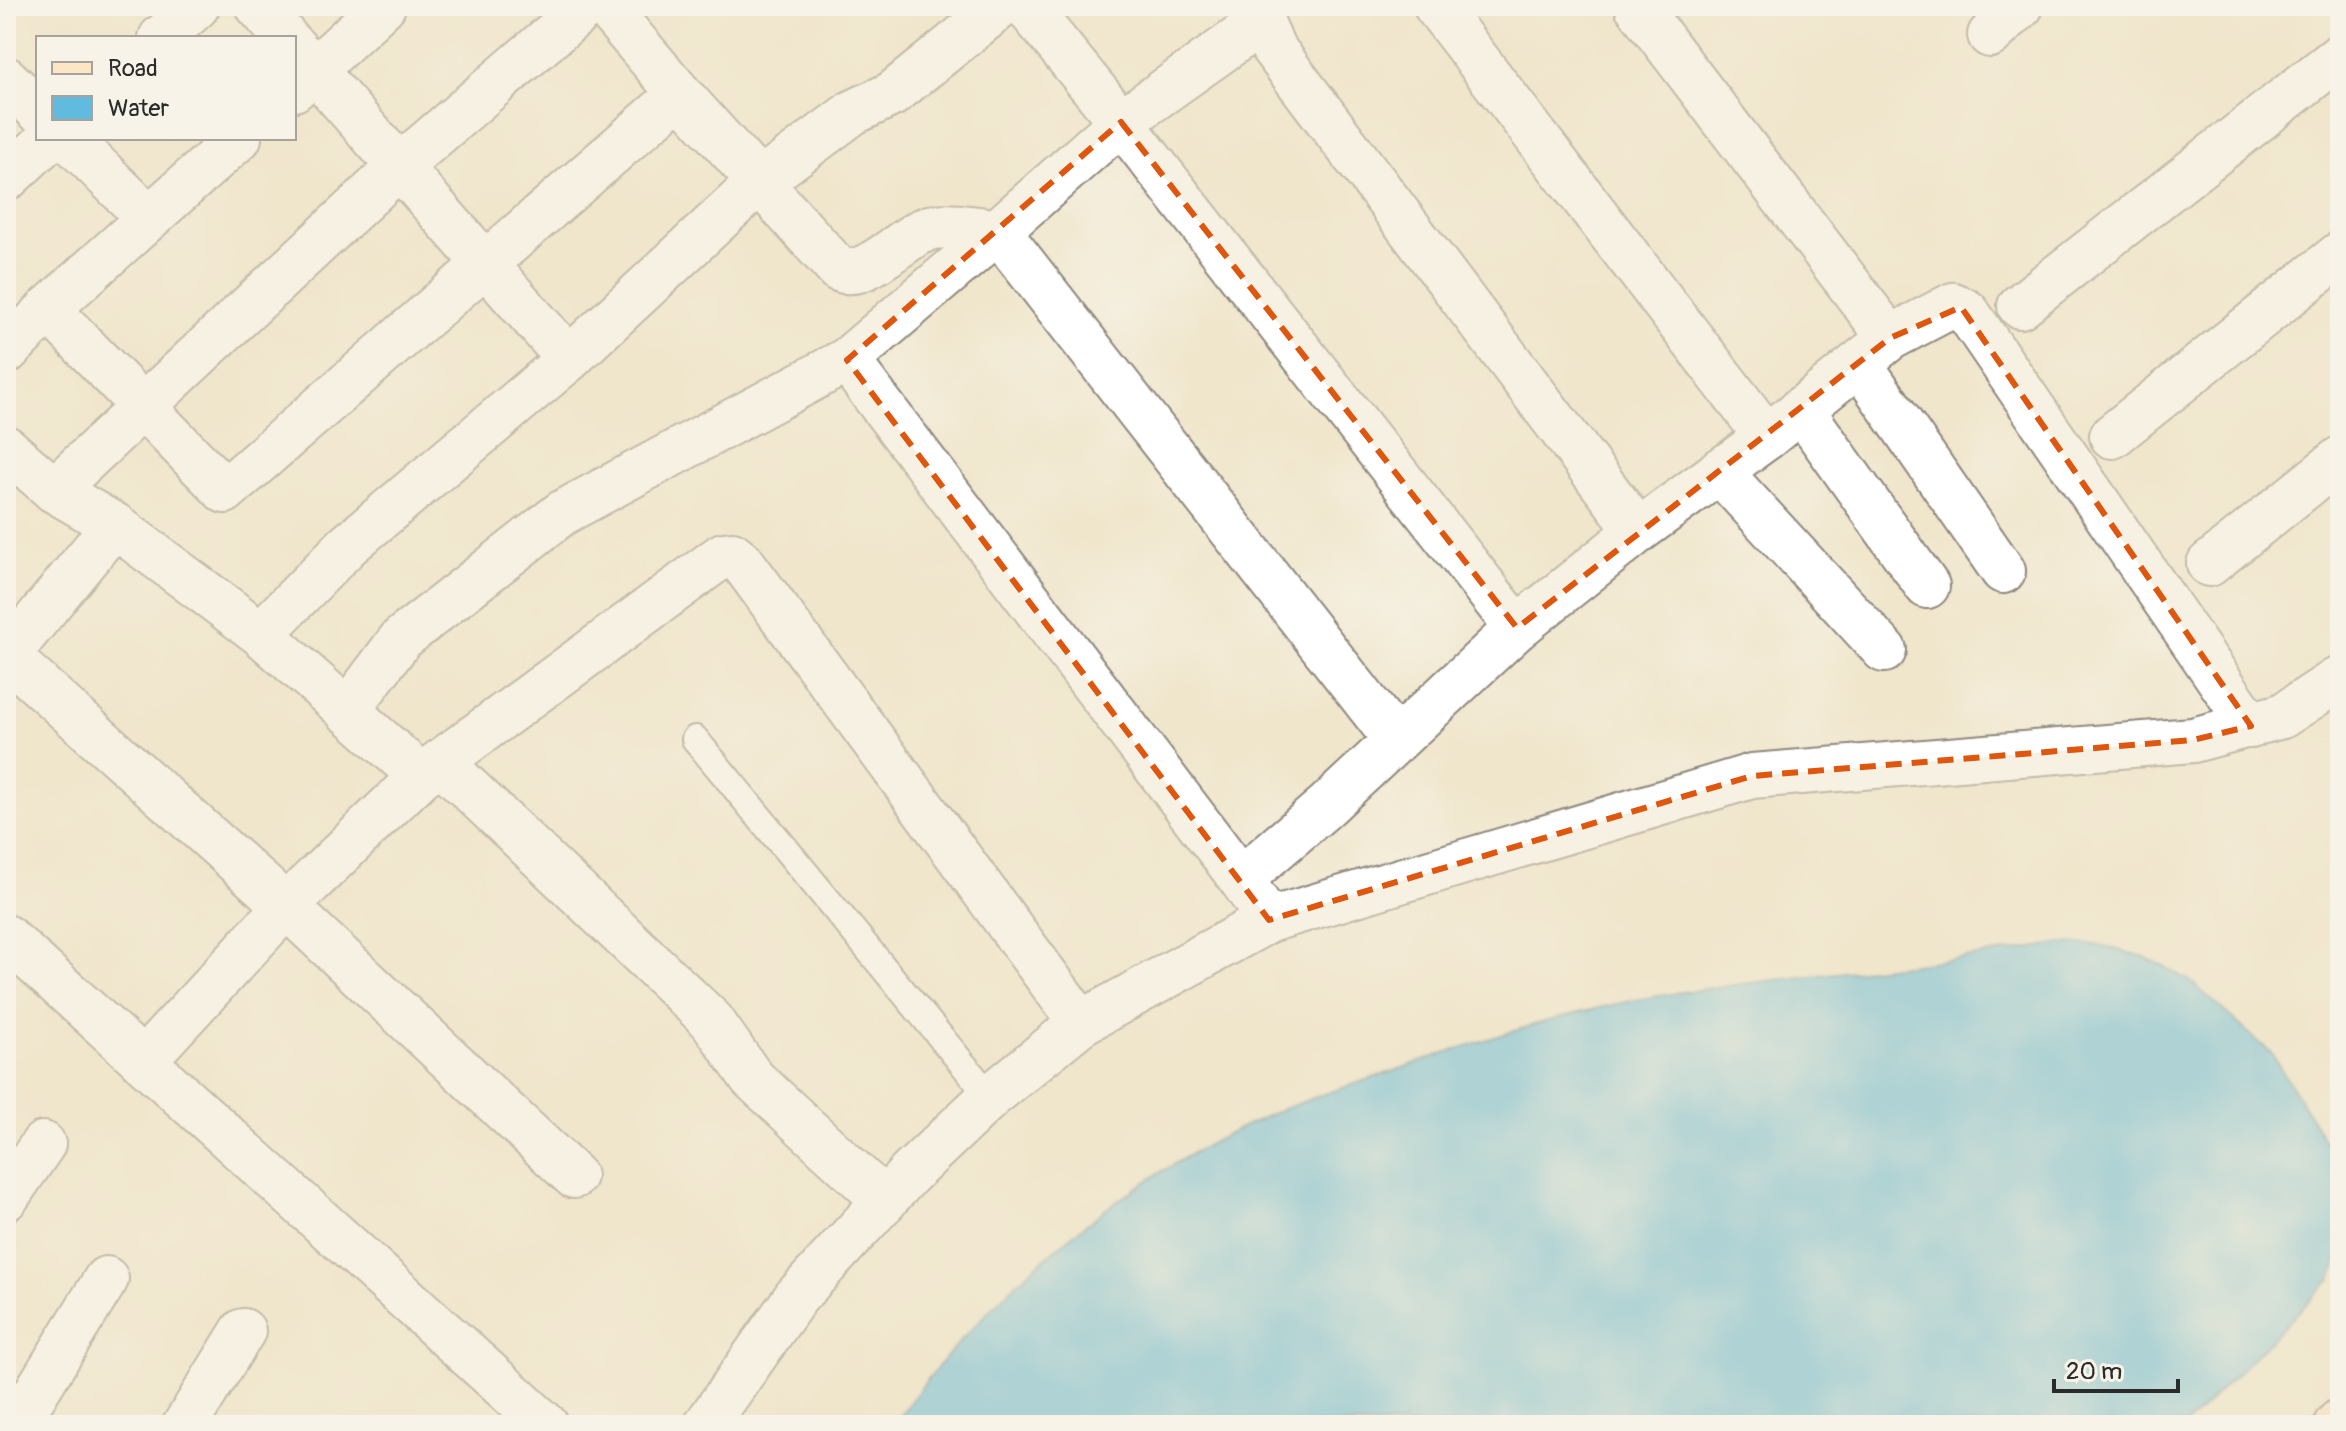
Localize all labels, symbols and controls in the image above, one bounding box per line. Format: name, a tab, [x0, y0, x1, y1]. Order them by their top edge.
legend	[36, 36, 296, 140]
text: Road	[108, 54, 158, 83]
text: Water	[108, 94, 169, 123]
scale bar	[2054, 1343, 2178, 1393]
text: 20 m	[2066, 1357, 2122, 1386]

